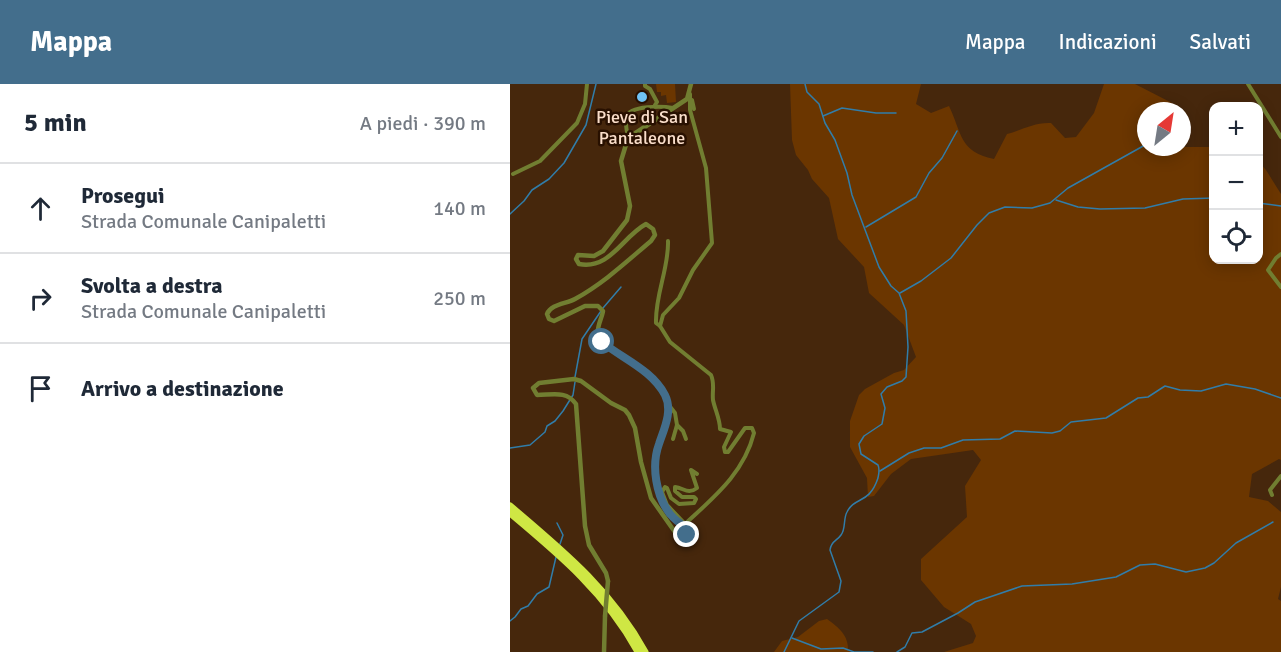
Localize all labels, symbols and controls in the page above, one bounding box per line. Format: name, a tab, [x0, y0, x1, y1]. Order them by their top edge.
text: Mappa	[30, 25, 112, 59]
text: Mappa	[965, 29, 1026, 55]
text: Indicazioni	[1059, 29, 1157, 55]
text: Salvati	[1190, 29, 1251, 55]
marker: Pieve di San Pantaleone	[635, 90, 649, 104]
north arrow	[1137, 102, 1191, 156]
map controls	[1209, 102, 1263, 264]
button: +	[1209, 102, 1263, 156]
place label: Pieve di San Pantaleone	[596, 106, 688, 149]
text: 5 min	[24, 107, 87, 139]
text: A piedi · 390 m	[360, 111, 486, 136]
button: −	[1209, 156, 1263, 210]
text: Prosegui	[81, 182, 165, 209]
icon: ahead	[24, 192, 57, 225]
text: 140 m	[433, 196, 486, 221]
text: Strada Comunale Canipaletti	[81, 209, 326, 234]
button: locate	[1209, 210, 1263, 264]
text: Svolta a destra	[81, 272, 222, 299]
icon: right	[24, 282, 57, 315]
text: 250 m	[433, 286, 486, 311]
text: Strada Comunale Canipaletti	[81, 299, 326, 324]
route start	[588, 328, 614, 354]
icon: arrive	[24, 372, 57, 405]
text: Arrivo a destinazione	[81, 375, 284, 402]
route end	[673, 521, 699, 547]

